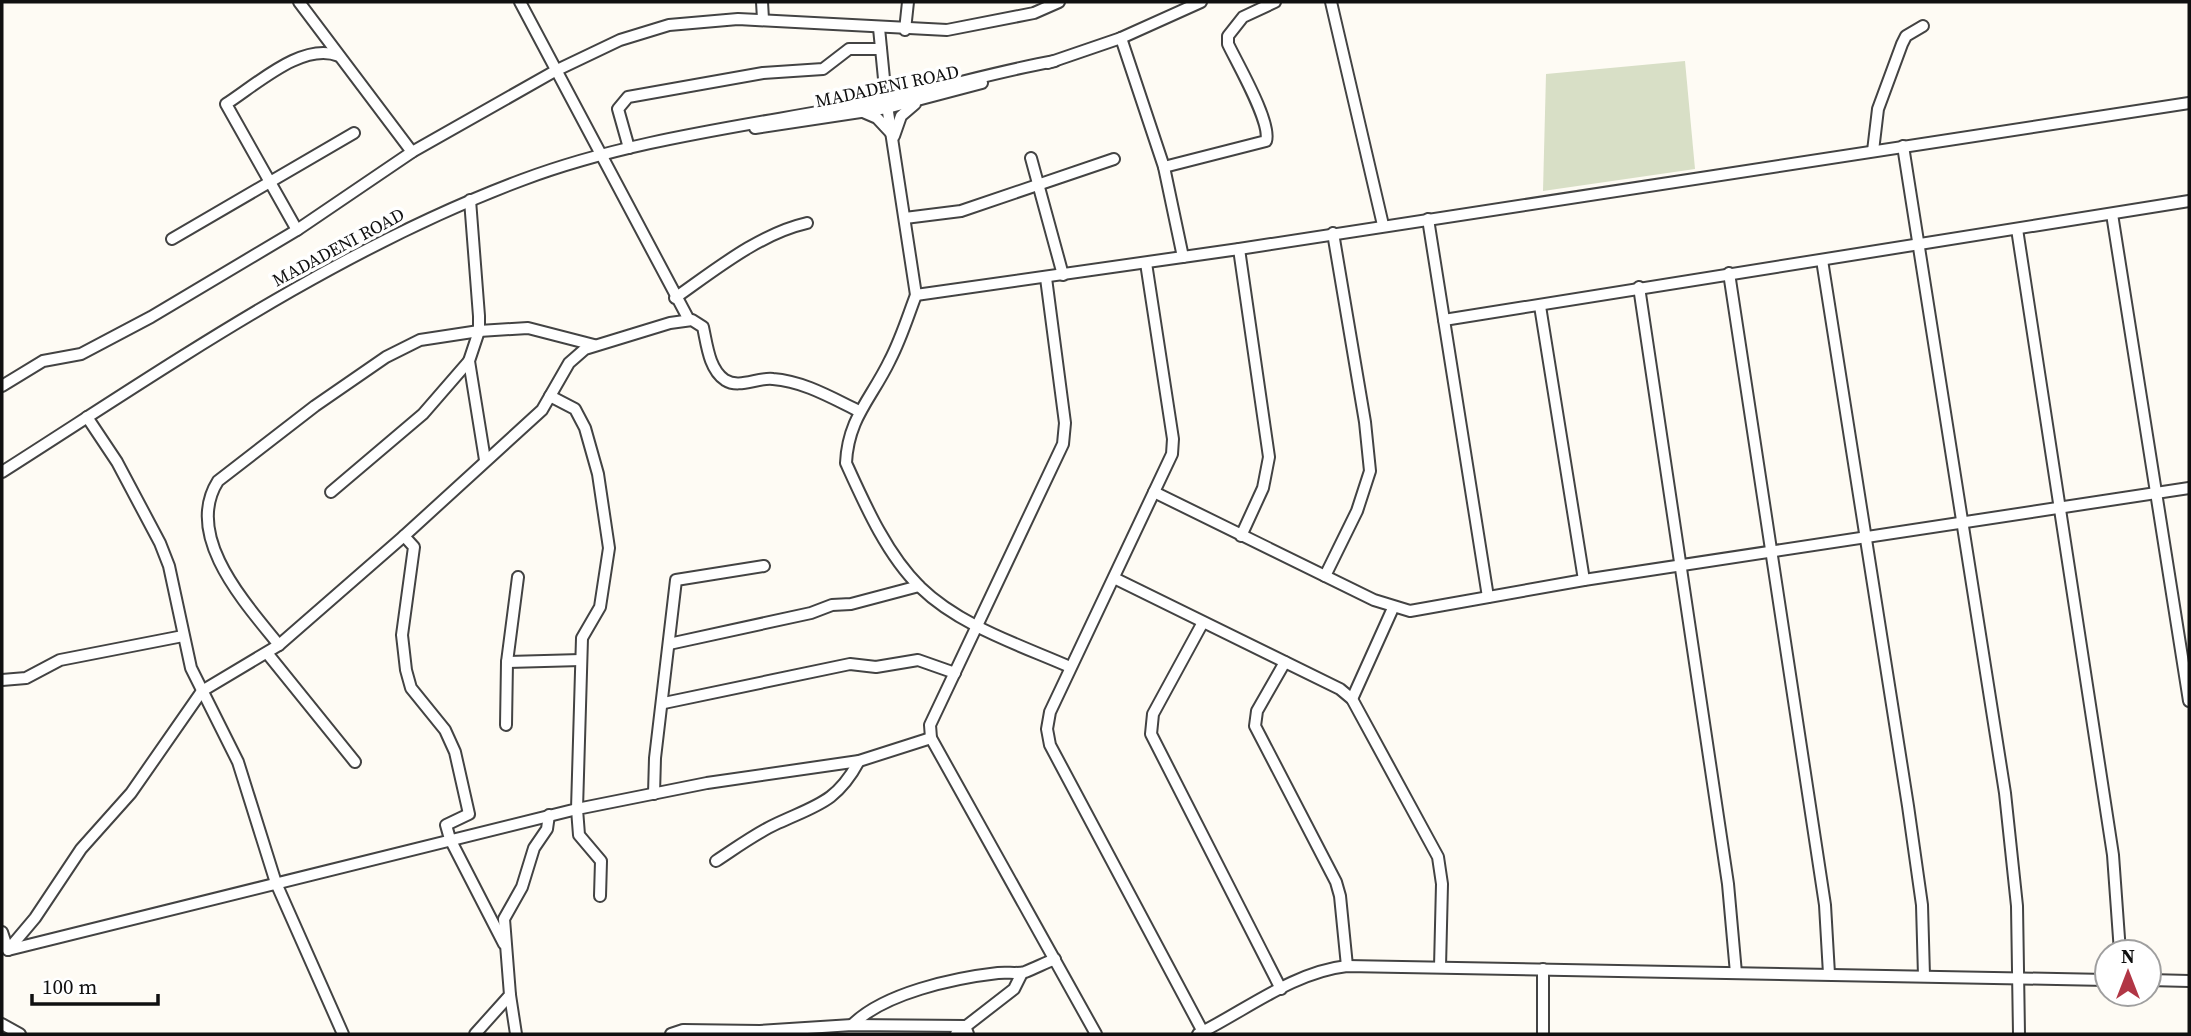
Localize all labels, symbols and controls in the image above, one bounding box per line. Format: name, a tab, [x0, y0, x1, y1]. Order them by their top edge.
street label: MADADENI ROAD	[813, 59, 961, 113]
street label: MADADENI ROAD	[267, 202, 409, 292]
north arrow	[2093, 938, 2163, 1008]
text: N	[2121, 943, 2135, 969]
scale bar	[32, 962, 158, 1006]
text: 100 m	[42, 972, 97, 1001]

